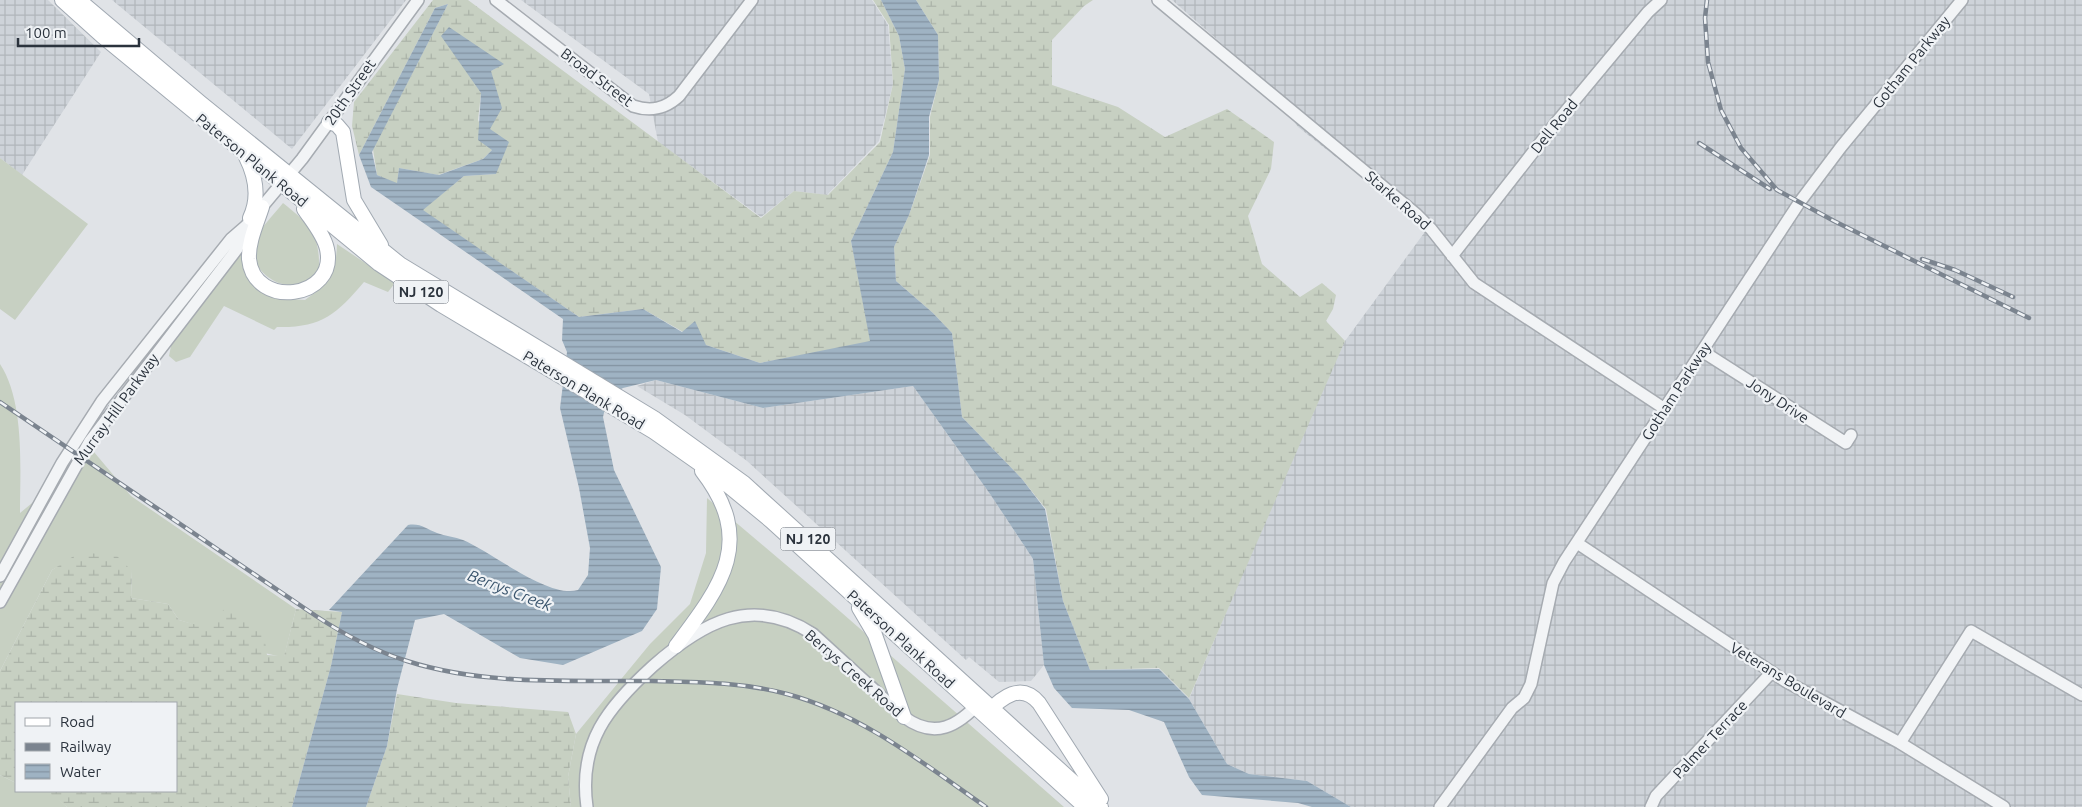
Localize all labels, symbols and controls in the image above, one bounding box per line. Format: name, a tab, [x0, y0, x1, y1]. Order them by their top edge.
street label: Gotham Parkway	[1869, 12, 1953, 112]
scale bar	[18, 15, 139, 47]
text: 100 m	[25, 24, 67, 41]
street label: Broad Street	[558, 44, 636, 110]
street label: 20th Street	[321, 56, 379, 128]
street label: Dell Road	[1527, 95, 1581, 157]
street label: Paterson Plank Road	[193, 110, 311, 210]
street label: Starke Road	[1362, 167, 1434, 233]
road number: NJ 120	[394, 280, 448, 304]
street label: Gotham Parkway	[1638, 339, 1714, 443]
street label: Paterson Plank Road	[520, 347, 648, 433]
street label: Murray Hill Parkway	[70, 350, 162, 468]
street label: Jony Drive	[1744, 374, 1812, 426]
road number: NJ 120	[780, 528, 836, 550]
water label: Berrys Creek	[465, 566, 555, 615]
street label: Paterson Plank Road	[844, 586, 958, 692]
street label: Berrys Creek Road	[802, 626, 906, 720]
street label: Veterans Boulevard	[1727, 639, 1849, 721]
street label: Palmer Terrace	[1669, 696, 1751, 782]
legend	[15, 702, 178, 792]
text: Road	[60, 713, 95, 730]
text: Railway	[60, 738, 111, 755]
text: Water	[60, 763, 101, 780]

